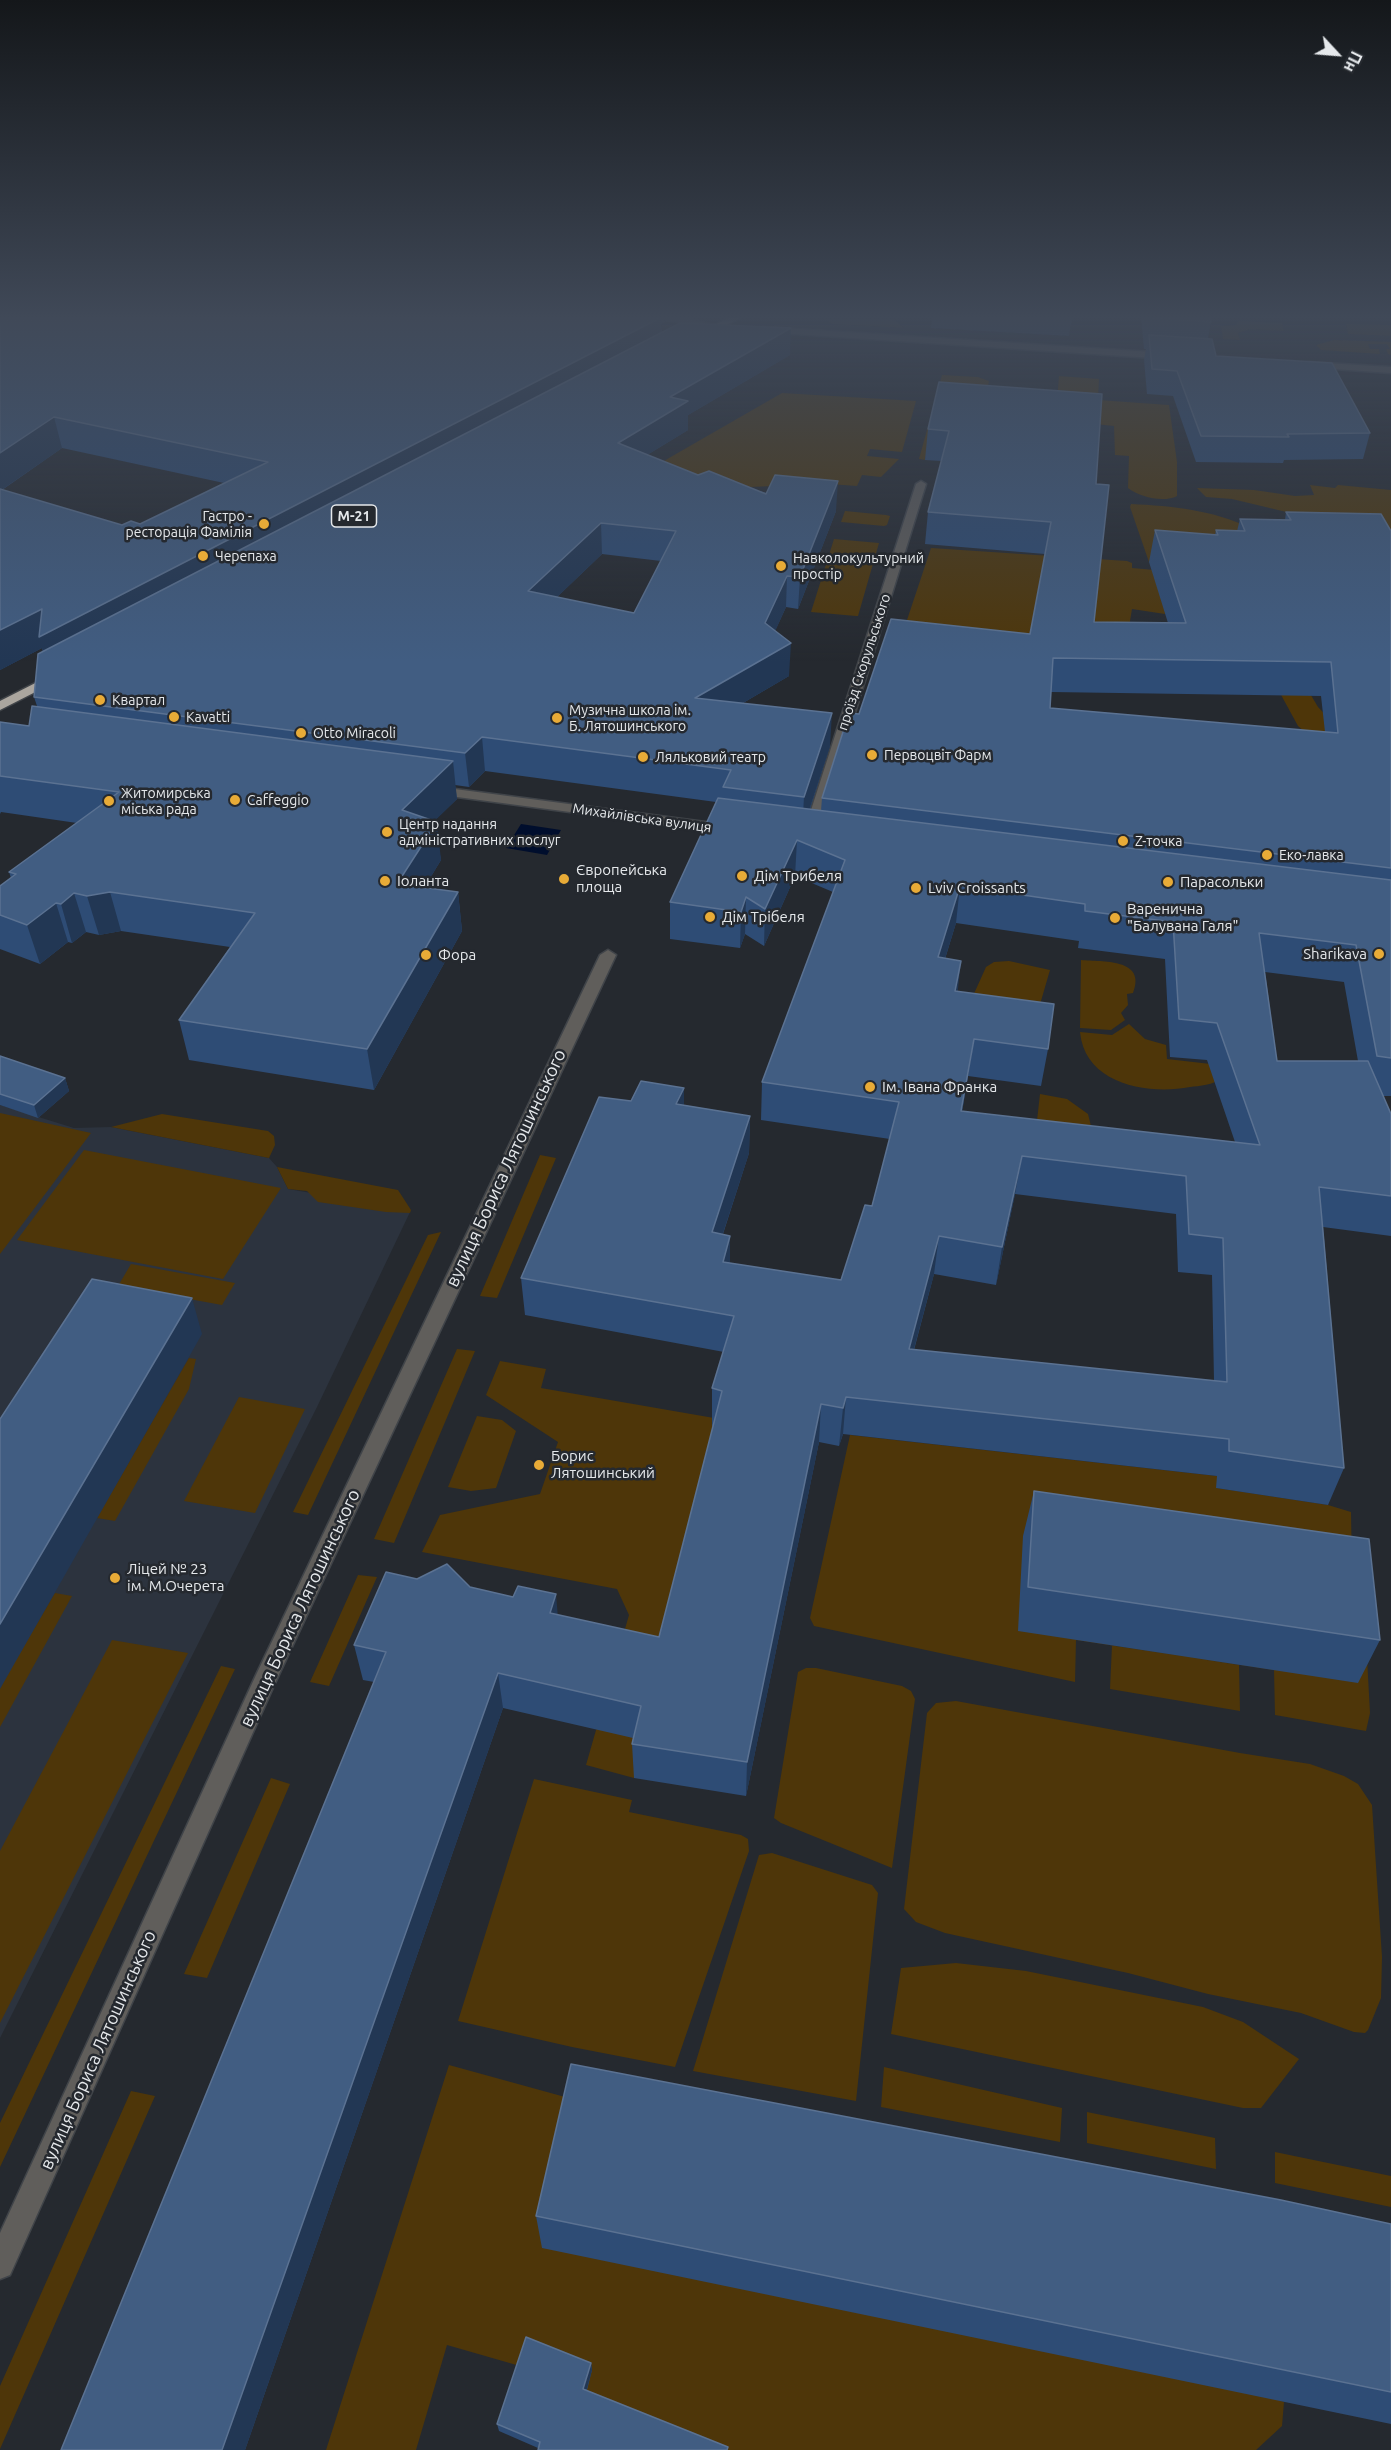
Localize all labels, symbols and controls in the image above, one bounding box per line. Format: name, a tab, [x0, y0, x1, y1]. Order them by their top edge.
north arrow	[1307, 24, 1367, 84]
text: Пн	[1340, 49, 1366, 75]
road number: М-21	[332, 505, 376, 527]
place label: Гастро - ресторація Фамілія	[125, 508, 252, 540]
marker: Гастро - ресторація Фамілія	[257, 517, 271, 531]
place label: Черепаха	[215, 548, 277, 564]
marker: Черепаха	[196, 549, 210, 563]
place label: Навколокультурний простір	[793, 550, 924, 582]
marker: Навколокультурний простір	[774, 559, 788, 573]
street label: проїзд Скорульського	[834, 592, 894, 732]
place label: Квартал	[112, 692, 165, 708]
marker: Квартал	[93, 693, 107, 707]
place label: Музична школа ім. Б. Лятошинського	[569, 702, 691, 734]
place label: Kavatti	[186, 709, 230, 725]
marker: Kavatti	[167, 710, 181, 724]
marker: Музична школа ім. Б. Лятошинського	[550, 711, 564, 725]
place label: Otto Miracoli	[313, 725, 396, 741]
marker: Otto Miracoli	[294, 726, 308, 740]
place label: Первоцвіт Фарм	[884, 747, 992, 763]
marker: Первоцвіт Фарм	[865, 748, 879, 762]
place label: Ляльковий театр	[655, 749, 766, 765]
marker: Ляльковий театр	[636, 750, 650, 764]
place label: Житомирська міська рада	[121, 785, 211, 818]
place label: Caffeggio	[247, 792, 309, 808]
marker: Caffeggio	[228, 793, 242, 807]
marker: Житомирська міська рада	[102, 794, 116, 808]
street label: Михайлівська вулиця	[571, 800, 713, 836]
place label: Центр надання адміністративних послуг	[399, 816, 560, 849]
marker: Центр надання адміністративних послуг	[380, 825, 394, 839]
place label: Z-точка	[1135, 833, 1182, 849]
marker: Z-точка	[1116, 834, 1130, 848]
place label: Еко-лавка	[1279, 847, 1344, 863]
marker: Еко-лавка	[1260, 848, 1274, 862]
place label: Європейська площа	[576, 861, 667, 896]
place label: Дім Трибеля	[754, 867, 842, 885]
marker: Дім Трибеля	[735, 869, 749, 883]
place label: Іоланта	[397, 872, 449, 890]
marker: Європейська площа	[557, 872, 571, 886]
place label: Парасольки	[1180, 873, 1263, 891]
marker: Іоланта	[378, 874, 392, 888]
marker: Парасольки	[1161, 875, 1175, 889]
place label: Lviv Croissants	[928, 879, 1026, 897]
marker: Lviv Croissants	[909, 881, 923, 895]
place label: Варенична "Балувана Галя"	[1127, 900, 1239, 935]
place label: Дім Трібеля	[722, 908, 805, 926]
marker: Дім Трібеля	[703, 910, 717, 924]
marker: Варенична "Балувана Галя"	[1108, 911, 1122, 925]
place label: Sharikava	[1303, 945, 1367, 963]
place label: Фора	[438, 946, 476, 964]
marker: Sharikava	[1372, 947, 1386, 961]
marker: Фора	[419, 948, 433, 962]
street label: вулиця Бориса Лятошинського	[441, 1046, 571, 1290]
place label: Ім. Івана Франка	[882, 1078, 997, 1096]
marker: Ім. Івана Франка	[863, 1080, 877, 1094]
place label: Борис Лятошинський	[551, 1447, 655, 1482]
marker: Борис Лятошинський	[532, 1458, 546, 1472]
street label: вулиця Бориса Лятошинського	[235, 1486, 365, 1730]
place label: Ліцей № 23 ім. М.Очерета	[127, 1560, 224, 1595]
marker: Ліцей № 23 ім. М.Очерета	[108, 1571, 122, 1585]
street label: вулиця Бориса Лятошинського	[35, 1927, 161, 2173]

